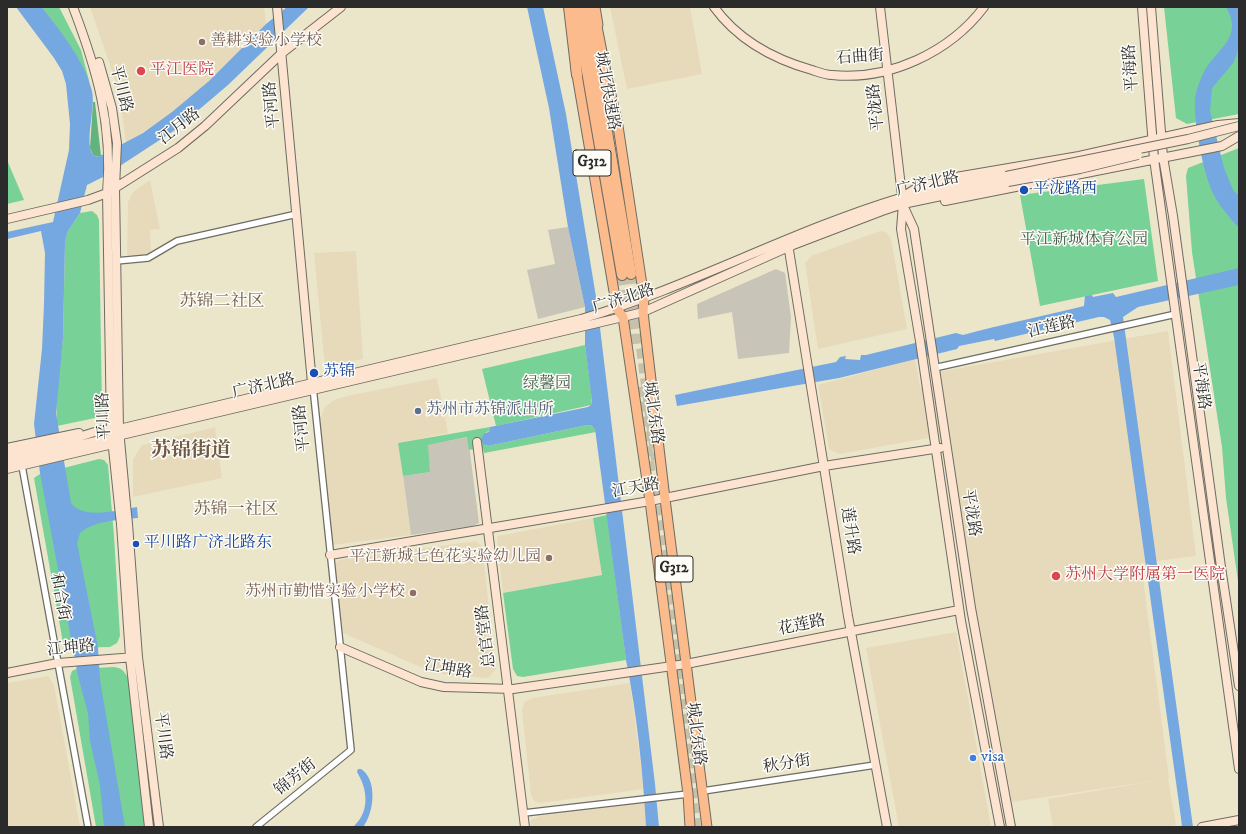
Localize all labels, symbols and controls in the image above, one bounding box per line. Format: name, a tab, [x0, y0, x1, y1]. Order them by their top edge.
place label: 善耕实验小学校	[210, 32, 322, 52]
marker: 善耕实验小学校	[197, 37, 207, 47]
street label: 平海路	[1121, 43, 1143, 93]
street label: 石曲街	[835, 47, 885, 69]
street label: 城北快速路	[590, 50, 622, 132]
place label: 平江医院	[150, 61, 214, 81]
street label: 平川路	[105, 63, 135, 115]
marker: 平江医院	[135, 65, 147, 77]
street label: 平河路	[261, 80, 285, 130]
street label: 平泷路	[865, 82, 889, 132]
street label: 江月路	[155, 105, 205, 149]
road number: G312	[573, 150, 611, 176]
street label: 广济北路	[895, 168, 961, 202]
place label: 平泷路西	[1033, 180, 1097, 200]
marker: 平泷路西	[1018, 184, 1030, 196]
park label: 平江新城体育公园	[1020, 231, 1148, 251]
street label: 广济北路	[591, 281, 657, 319]
district label: 苏锦二社区	[180, 292, 264, 312]
street label: 江莲路	[1026, 313, 1078, 343]
street label: 平海路	[1187, 361, 1213, 411]
place label: 苏锦	[323, 363, 355, 383]
marker: 苏锦	[308, 367, 320, 379]
street label: 广济北路	[231, 370, 297, 404]
park label: 绿馨园	[523, 375, 571, 395]
street label: 城北东路	[638, 380, 666, 446]
street label: 平川路	[94, 392, 116, 440]
place label: 苏州市苏锦派出所	[426, 401, 554, 421]
street label: 平河路	[291, 403, 315, 453]
marker: 苏州市苏锦派出所	[413, 406, 423, 416]
district label: 苏锦街道	[151, 440, 231, 464]
street label: 江天路	[611, 475, 661, 503]
street label: 平泷路	[957, 488, 983, 538]
district label: 苏锦一社区	[194, 500, 278, 520]
street label: 莲升路	[836, 506, 862, 556]
place label: 平川路广济北路东	[144, 534, 272, 554]
marker: 平川路广济北路东	[131, 539, 141, 549]
place label: 平江新城七色花实验幼儿园	[349, 548, 541, 568]
marker: 平江新城七色花实验幼儿园	[544, 553, 554, 563]
road number: G312	[655, 556, 693, 582]
place label: 苏州大学附属第一医院	[1065, 566, 1225, 586]
marker: 苏州大学附属第一医院	[1050, 570, 1062, 582]
street label: 和合街	[45, 572, 73, 622]
place label: 苏州市勤惜实验小学校	[245, 583, 405, 603]
marker: 苏州市勤惜实验小学校	[408, 588, 418, 598]
street label: 总官堂路	[474, 603, 500, 669]
street label: 花莲路	[777, 612, 827, 640]
street label: 江坤路	[46, 637, 96, 661]
street label: 江坤路	[423, 656, 473, 684]
street label: 城北东路	[682, 701, 708, 767]
street label: 平川路	[150, 711, 174, 761]
place label: visa	[981, 748, 1004, 768]
street label: 秋分街	[762, 752, 812, 778]
marker: visa	[968, 753, 978, 763]
street label: 锦芳街	[271, 755, 321, 801]

